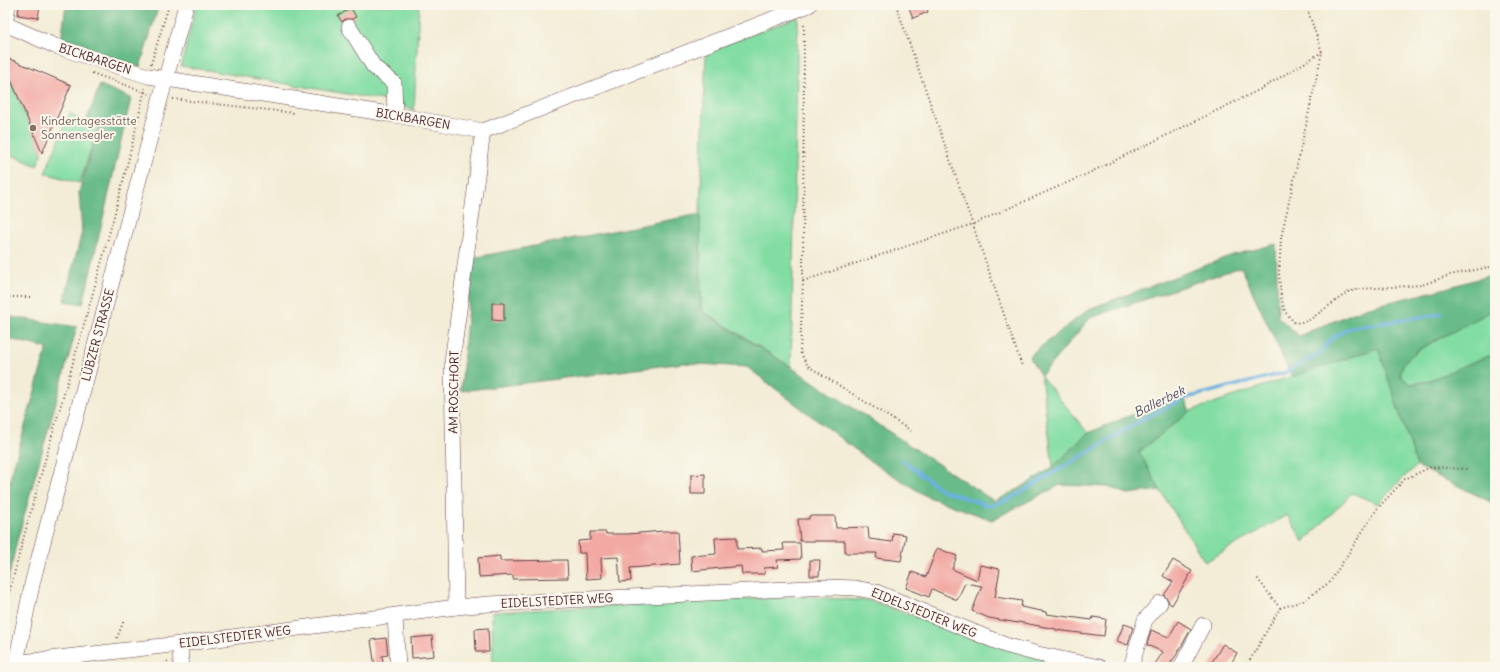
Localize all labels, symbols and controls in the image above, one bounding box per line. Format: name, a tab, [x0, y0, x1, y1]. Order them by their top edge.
street label: BICKBARGEN	[57, 40, 133, 77]
street label: BICKBARGEN	[375, 105, 451, 132]
place label: Kindertagesstätte Sonnensegler	[41, 113, 137, 142]
marker: Kindertagesstätte Sonnensegler	[28, 123, 38, 133]
street label: LÜBZER STRASSE	[78, 287, 117, 383]
street label: AM ROSCHORT	[445, 350, 462, 434]
water label: Ballerbek	[1131, 381, 1189, 421]
street label: EIDELSTEDTER WEG	[869, 584, 980, 641]
street label: EIDELSTEDTER WEG	[500, 590, 614, 611]
street label: EIDELSTEDTER WEG	[178, 622, 292, 651]

